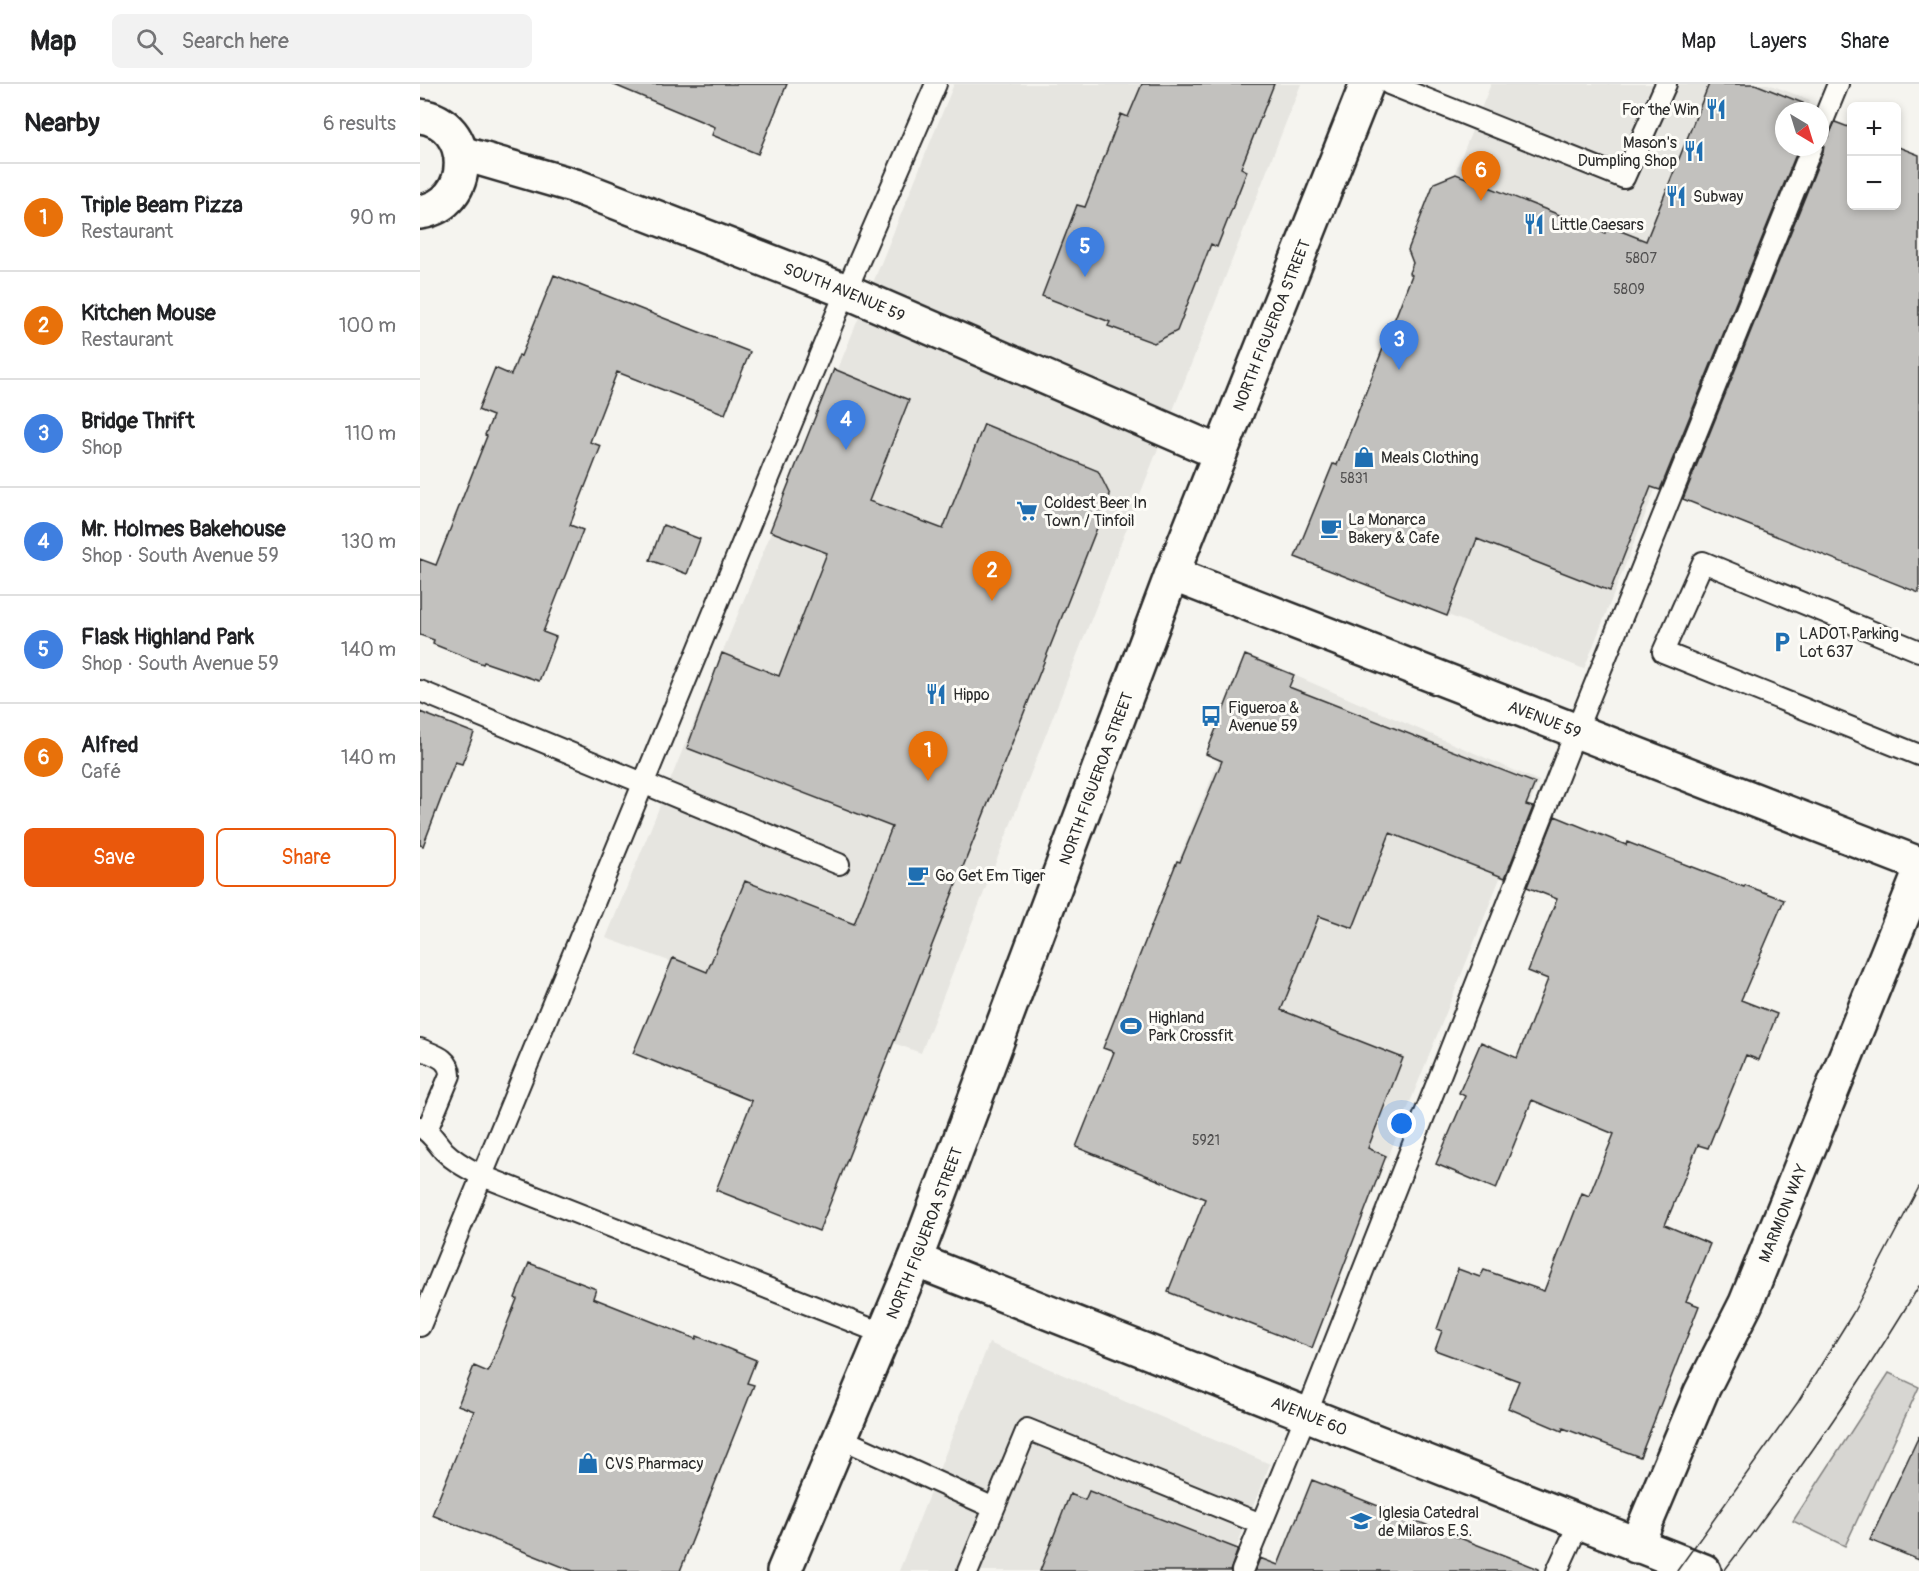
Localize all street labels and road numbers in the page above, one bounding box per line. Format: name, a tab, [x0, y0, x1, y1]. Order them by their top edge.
street label: NORTH FIGUEROA STREET	[1229, 237, 1315, 414]
street label: SOUTH AVENUE 59	[781, 259, 908, 326]
street label: NORTH FIGUEROA STREET	[1055, 689, 1138, 868]
street label: AVENUE 59	[1505, 696, 1584, 743]
street label: NORTH FIGUEROA STREET	[882, 1144, 967, 1322]
street label: MARMION WAY	[1755, 1161, 1812, 1265]
street label: AVENUE 60	[1268, 1392, 1350, 1440]

